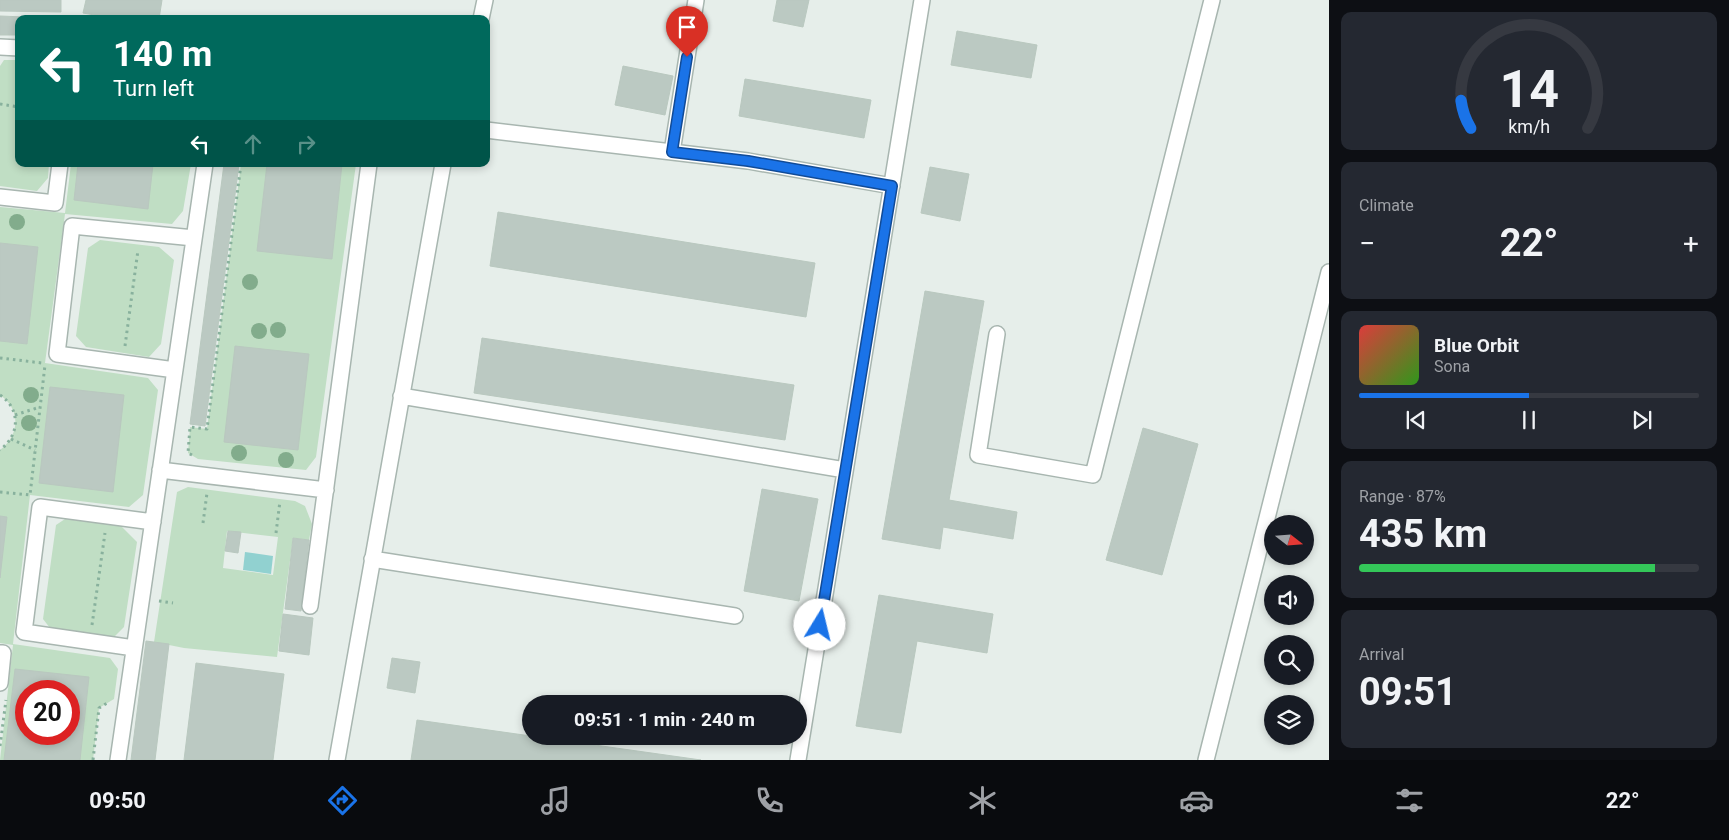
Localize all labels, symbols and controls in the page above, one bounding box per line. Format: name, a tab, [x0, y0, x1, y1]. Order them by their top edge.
pin	[666, 6, 708, 57]
icon: arrive	[673, 13, 701, 41]
text: 140 m	[113, 34, 212, 75]
icon: left	[30, 35, 95, 100]
text: 14	[1499, 59, 1559, 120]
text: Turn left	[113, 76, 194, 101]
text: km/h	[1508, 116, 1550, 137]
icon: left	[186, 130, 214, 158]
icon: ahead	[239, 130, 267, 158]
icon: right	[292, 130, 320, 158]
text: Climate	[1359, 196, 1414, 215]
text: 22°	[1500, 221, 1558, 265]
text: −	[1359, 227, 1375, 260]
text: +	[1683, 227, 1699, 260]
text: Blue Orbit	[1434, 334, 1519, 357]
text: Sona	[1434, 357, 1470, 376]
icon: previous	[1402, 406, 1430, 434]
icon: pause	[1515, 406, 1543, 434]
icon: next	[1628, 406, 1656, 434]
text: Range · 87%	[1359, 487, 1446, 506]
text: 435 km	[1359, 512, 1487, 556]
north arrow	[1264, 515, 1314, 565]
map controls	[1264, 515, 1314, 745]
button: sound	[1264, 575, 1314, 625]
position arrow	[793, 598, 845, 650]
button: search	[1264, 635, 1314, 685]
text: Arrival	[1359, 645, 1404, 664]
text: 09:51	[1359, 670, 1457, 714]
speed limit sign: 20	[15, 680, 80, 745]
button: layers	[1264, 695, 1314, 745]
text: 09:51 · 1 min · 240 m	[574, 708, 755, 731]
icon: directions	[325, 783, 360, 818]
icon: music	[538, 783, 573, 818]
icon: phone	[752, 783, 787, 818]
icon: climate	[965, 783, 1000, 818]
icon: car	[1179, 783, 1214, 818]
icon: filters	[1392, 783, 1427, 818]
text: 09:50	[89, 788, 146, 813]
text: 22°	[1606, 788, 1640, 813]

